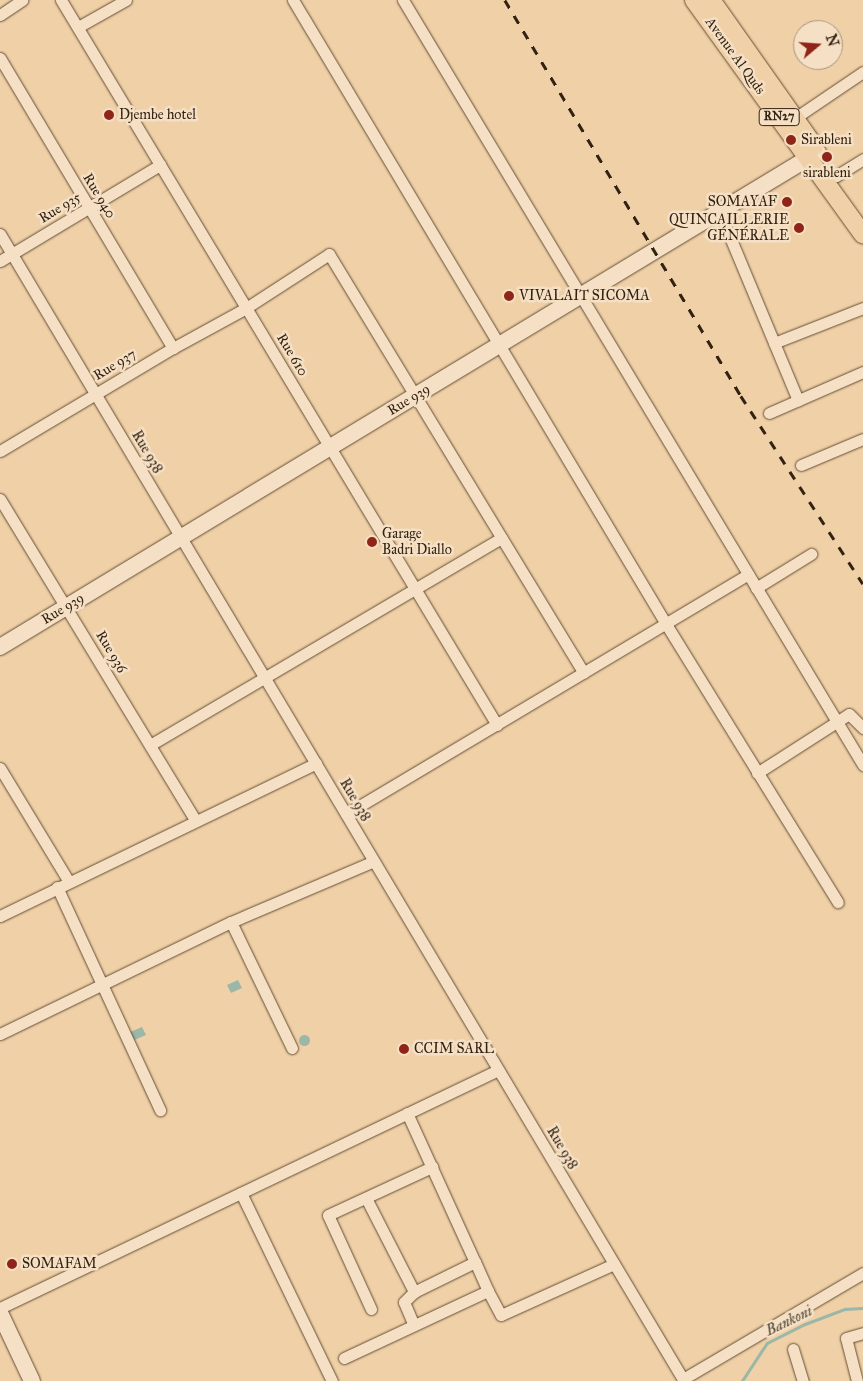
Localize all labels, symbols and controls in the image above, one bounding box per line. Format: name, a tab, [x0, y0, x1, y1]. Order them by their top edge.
street label: Avenue Al Quds	[702, 14, 768, 98]
north arrow	[793, 20, 843, 70]
text: N	[822, 32, 842, 49]
place label: Djembe hotel	[119, 107, 196, 123]
road number: RN27	[758, 108, 800, 126]
marker: Djembe hotel	[103, 109, 115, 121]
place label: Sirableni	[801, 132, 852, 148]
marker: Sirableni	[785, 134, 797, 146]
marker: sirableni	[821, 151, 833, 163]
place label: sirableni	[803, 165, 851, 181]
street label: Rue 940	[79, 170, 119, 222]
street label: Rue 935	[36, 189, 84, 227]
place label: SOMAYAF	[708, 194, 777, 210]
marker: SOMAYAF	[781, 196, 793, 208]
place label: QUINCAILLERIE GÉNÉRALE	[669, 212, 789, 244]
marker: QUINCAILLERIE GÉNÉRALE	[793, 222, 805, 234]
place label: VIVALAIT SICOMA	[519, 288, 650, 304]
marker: VIVALAIT SICOMA	[503, 290, 515, 302]
street label: Rue 610	[273, 331, 311, 379]
street label: Rue 937	[91, 346, 139, 384]
street label: Rue 939	[385, 381, 433, 419]
street label: Rue 938	[128, 428, 166, 476]
place label: Garage Badri Diallo	[382, 526, 452, 558]
marker: Garage Badri Diallo	[366, 536, 378, 548]
street label: Rue 939	[39, 590, 87, 628]
street label: Rue 936	[92, 628, 130, 676]
street label: Rue 938	[336, 776, 374, 824]
place label: CCIM SARL	[414, 1041, 494, 1057]
marker: CCIM SARL	[398, 1043, 410, 1055]
street label: Rue 938	[543, 1124, 581, 1172]
place label: SOMAFAM	[22, 1256, 97, 1272]
marker: SOMAFAM	[6, 1258, 18, 1270]
water label: Bankoni	[763, 1302, 815, 1340]

